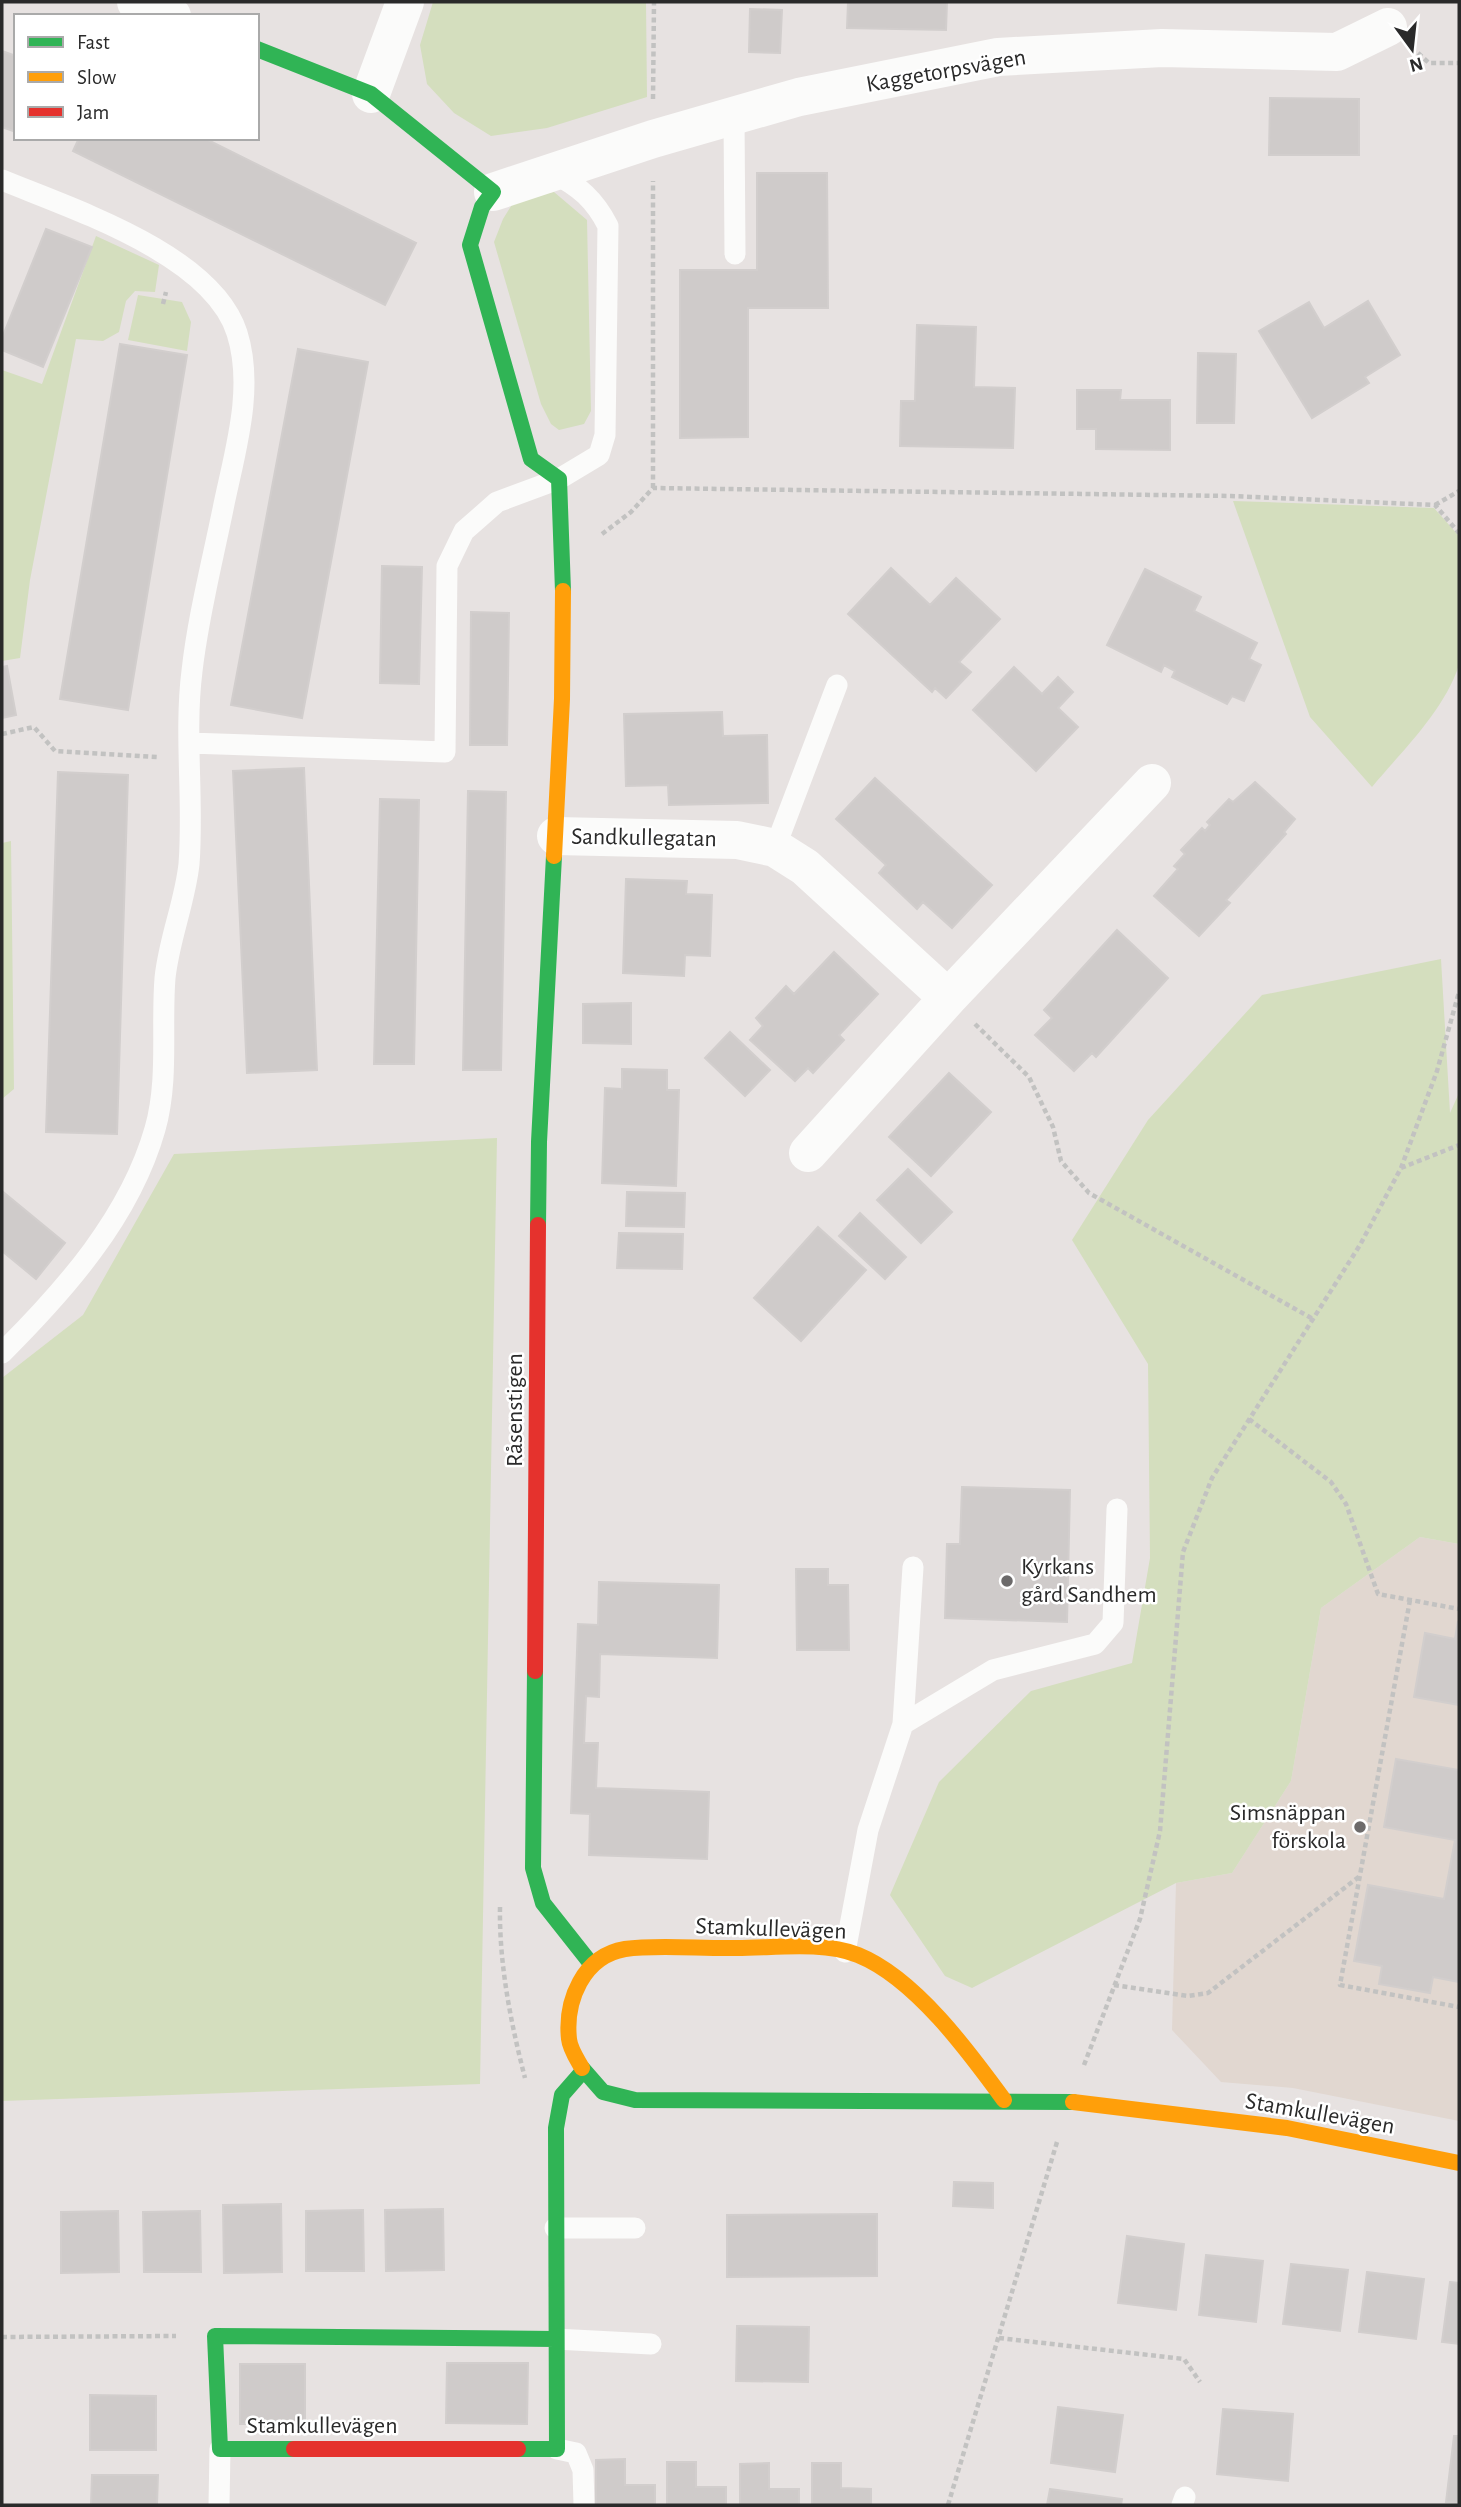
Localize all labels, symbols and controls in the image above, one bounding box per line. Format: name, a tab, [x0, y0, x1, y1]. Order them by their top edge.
legend	[14, 14, 259, 140]
north arrow	[1377, 14, 1447, 84]
text: Fast	[77, 32, 110, 53]
street label: Kaggetorpsvägen	[864, 45, 1028, 97]
text: N	[1407, 53, 1425, 75]
text: Slow	[77, 67, 116, 88]
text: Jam	[77, 102, 109, 123]
street label: Sandkullegatan	[571, 825, 717, 851]
street label: Råsenstigen	[503, 1353, 527, 1467]
place label: Kyrkans gård Sandhem	[1021, 1555, 1157, 1607]
marker: Kyrkans gård Sandhem	[999, 1573, 1015, 1589]
place label: Simsnäppan förskola	[1230, 1801, 1346, 1853]
marker: Simsnäppan förskola	[1352, 1819, 1368, 1835]
street label: Stamkullevägen	[695, 1914, 847, 1944]
street label: Stamkullevägen	[1243, 2089, 1397, 2139]
street label: Stamkullevägen	[246, 2414, 398, 2438]

